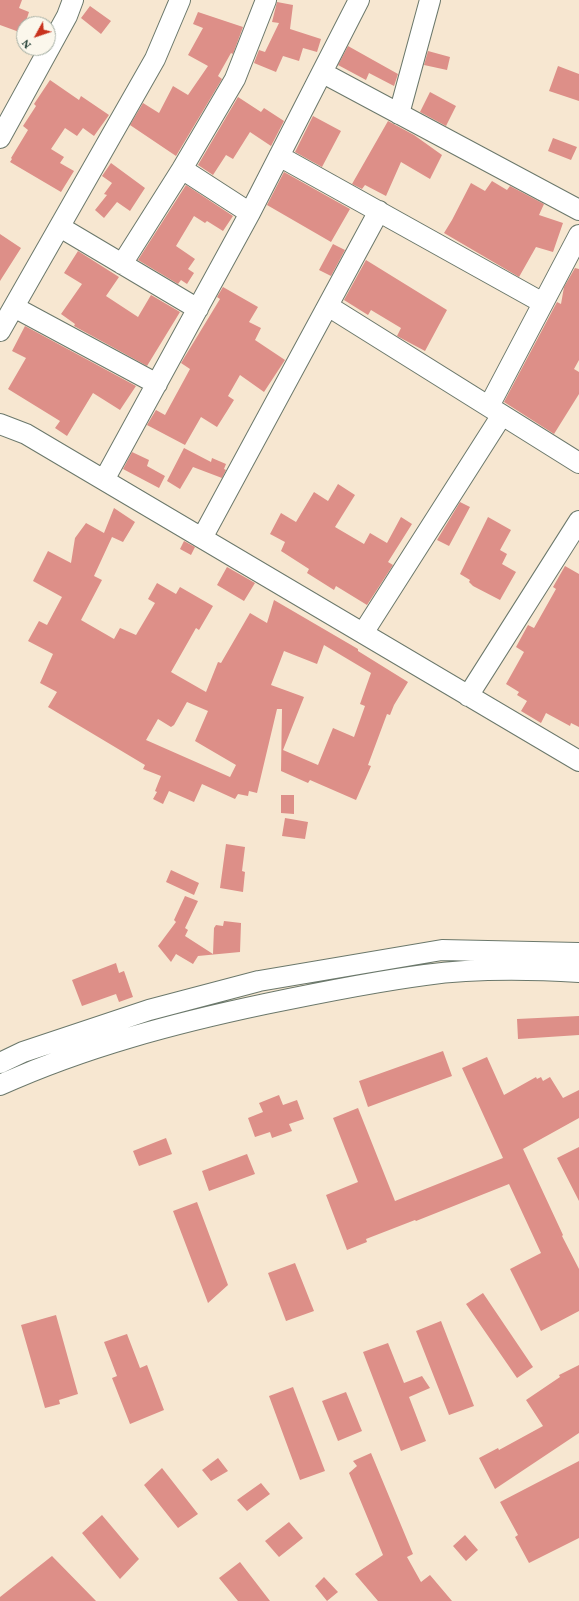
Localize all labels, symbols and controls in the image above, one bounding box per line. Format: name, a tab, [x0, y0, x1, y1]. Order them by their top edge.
north arrow	[16, 16, 56, 56]
text: N	[19, 36, 36, 51]

